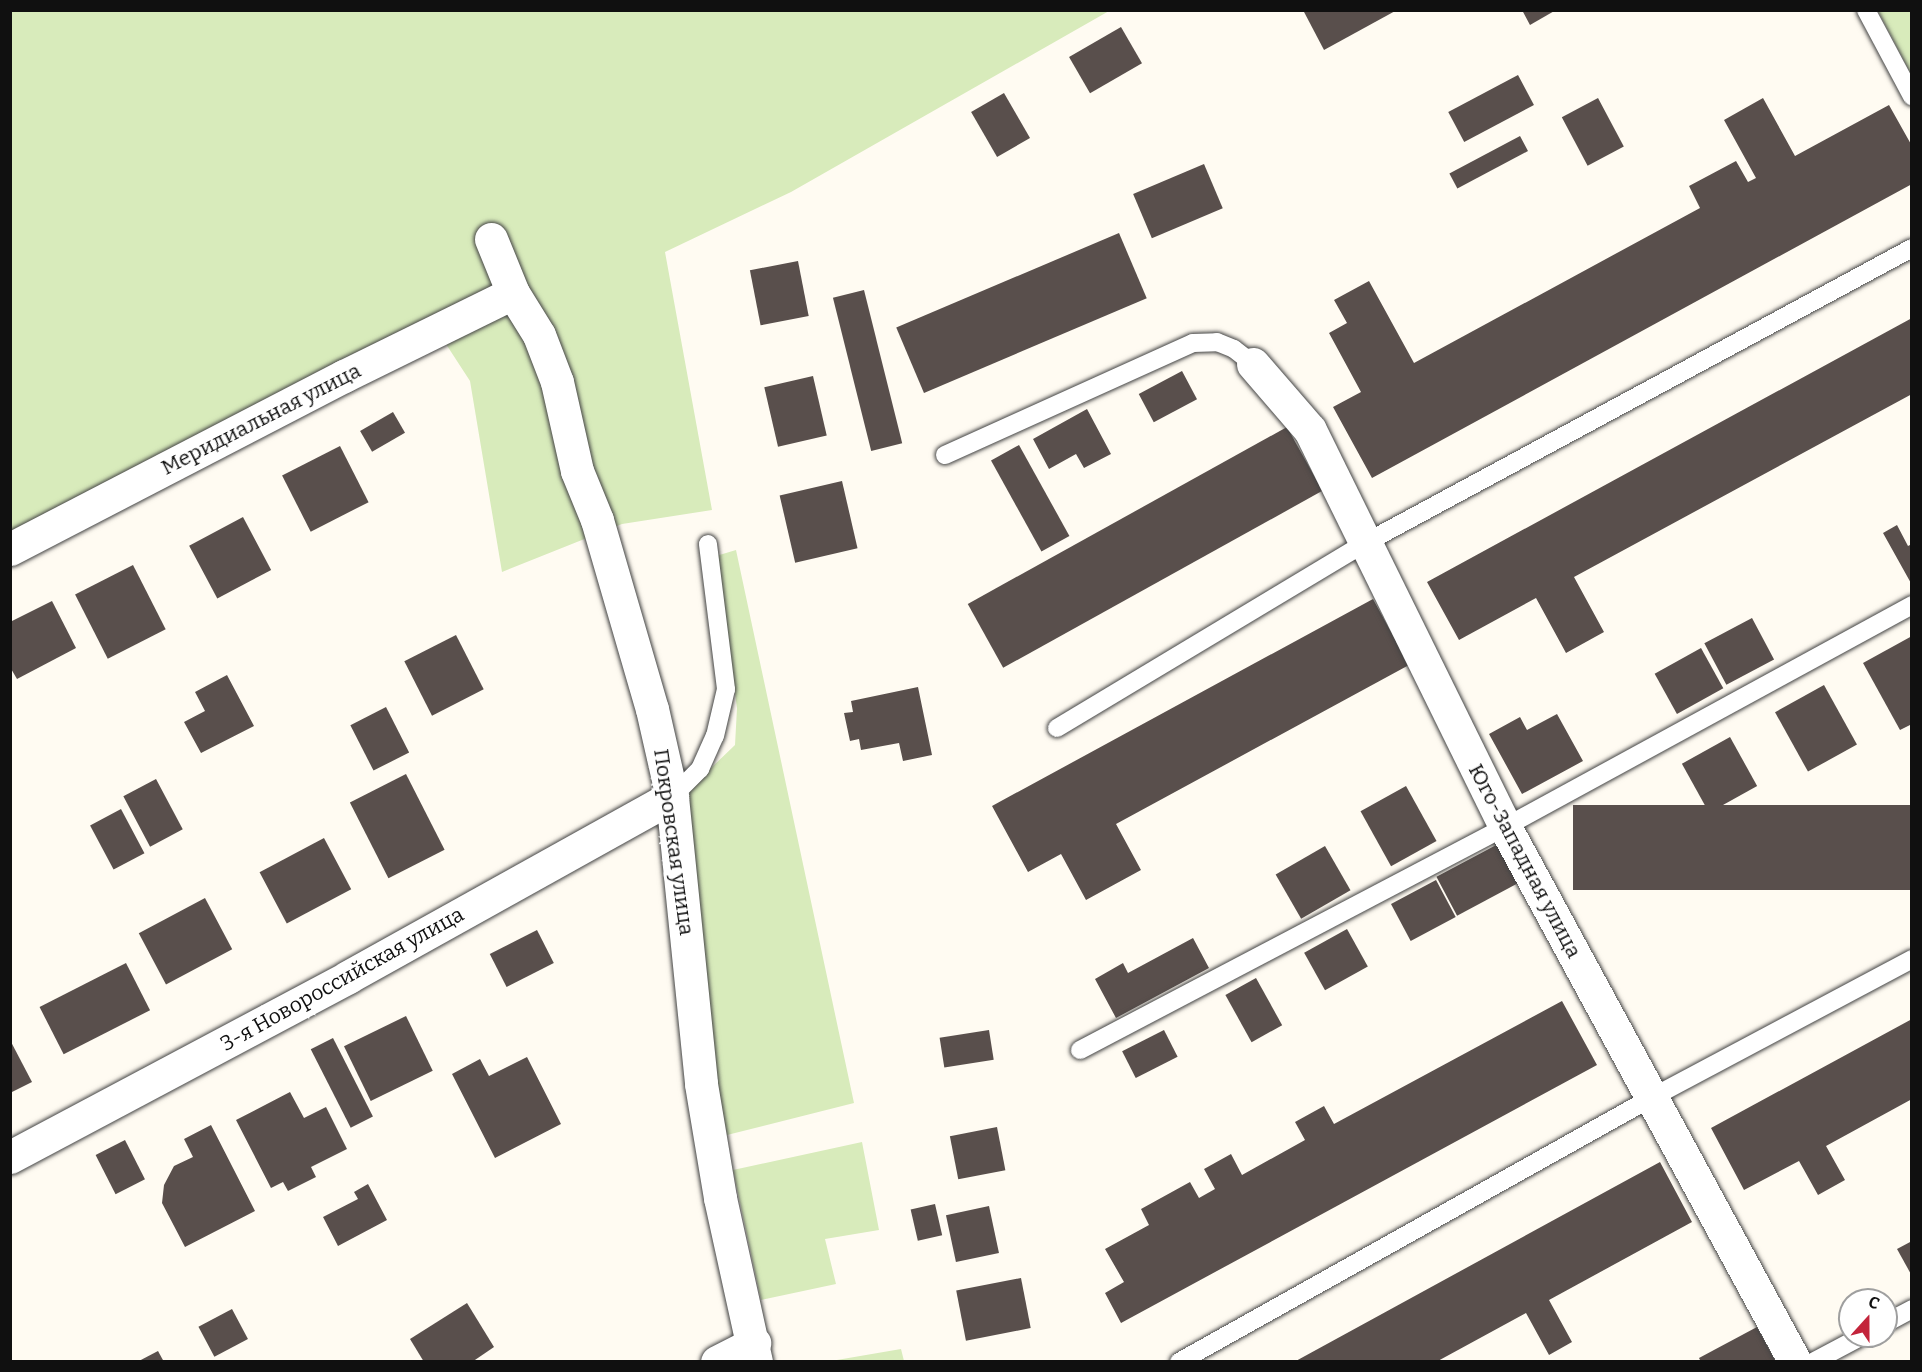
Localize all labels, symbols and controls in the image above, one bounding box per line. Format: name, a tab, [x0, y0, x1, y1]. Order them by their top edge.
street label: Меридиальная улица	[157, 358, 365, 480]
street label: Покровская улица	[648, 747, 700, 937]
street label: Юго-Западная улица	[1463, 760, 1587, 962]
street label: 3-я Новороссийская улица	[216, 901, 468, 1057]
north arrow	[1838, 1288, 1898, 1348]
text: С	[1866, 1292, 1882, 1313]

